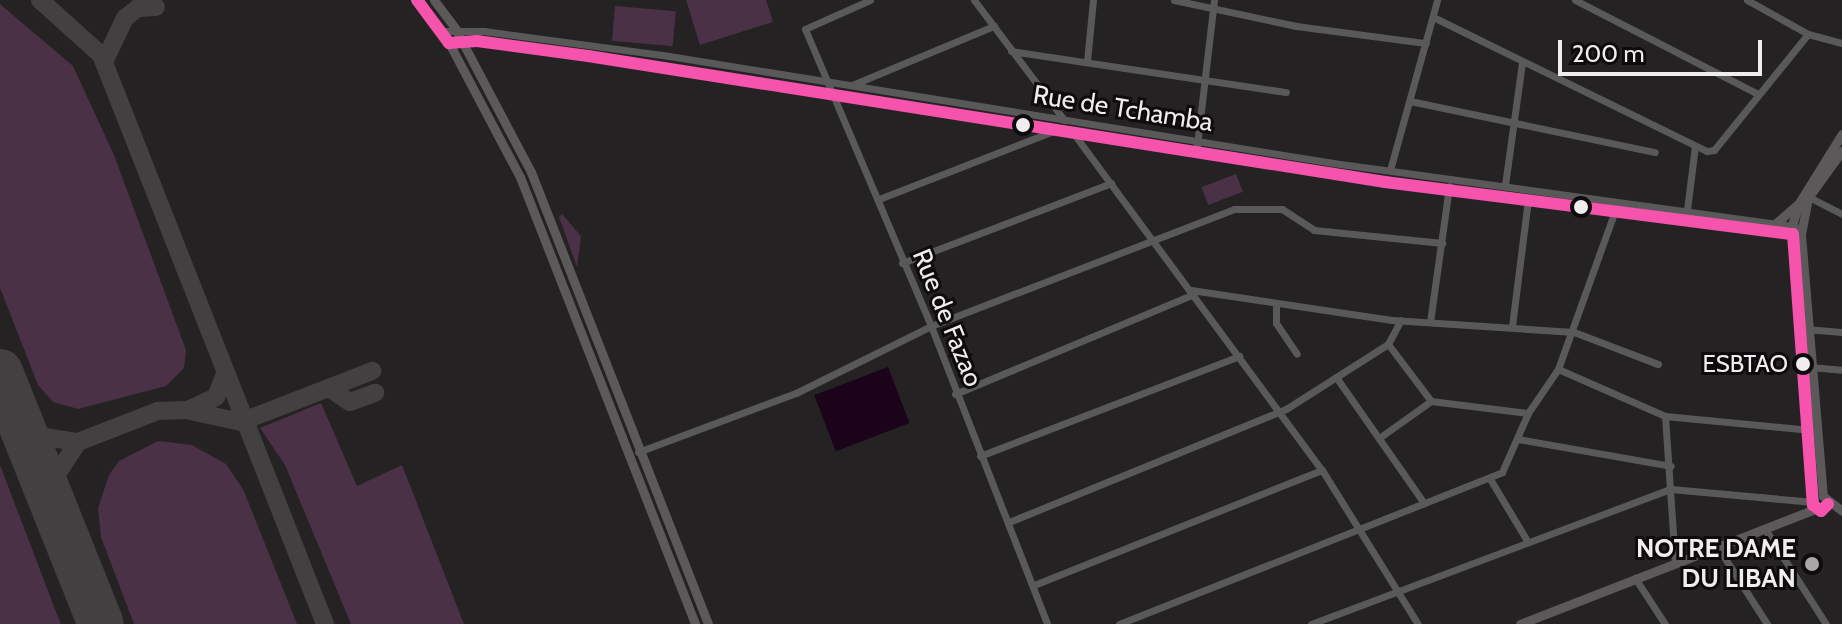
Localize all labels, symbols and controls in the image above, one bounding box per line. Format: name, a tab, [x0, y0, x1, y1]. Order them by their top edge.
scale bar	[1562, 24, 1766, 74]
text: 200 m	[1572, 39, 1645, 68]
street label: Rue de Tchamba	[1031, 79, 1215, 139]
unlabelled marker	[1015, 117, 1031, 133]
unlabelled marker	[1573, 199, 1589, 215]
street label: Rue de Fazao	[905, 245, 989, 391]
place label: ESBTAO	[1703, 350, 1788, 378]
marker: ESBTAO	[1795, 356, 1811, 372]
place label: NOTRE DAME DU LIBAN	[1636, 533, 1796, 594]
marker: NOTRE DAME DU LIBAN	[1803, 555, 1821, 573]

